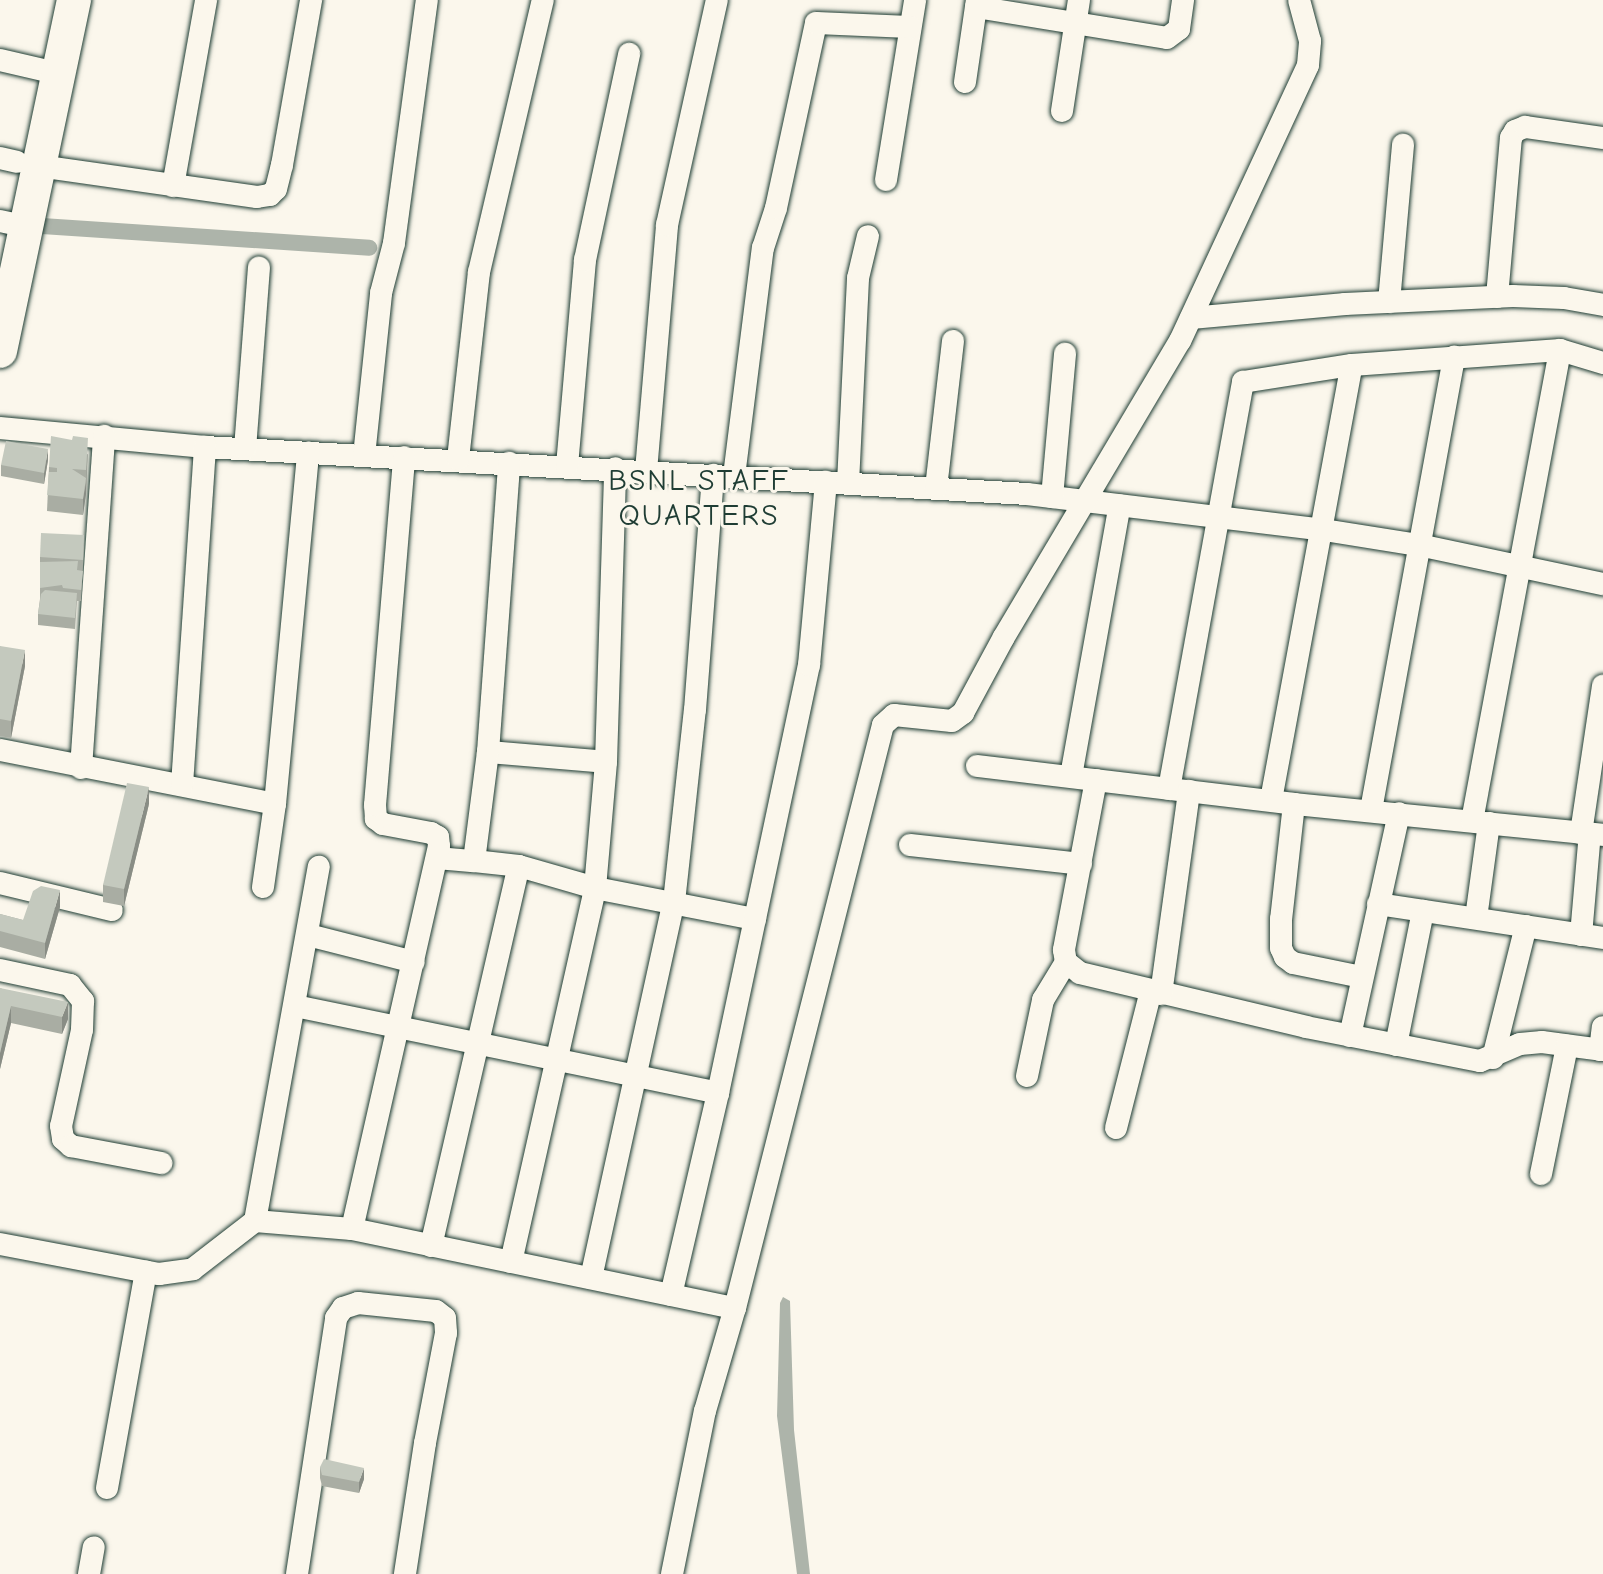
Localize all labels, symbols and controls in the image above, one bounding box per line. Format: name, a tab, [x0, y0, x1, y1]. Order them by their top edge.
district label: BSNL STAFF QUARTERS	[608, 463, 790, 534]

